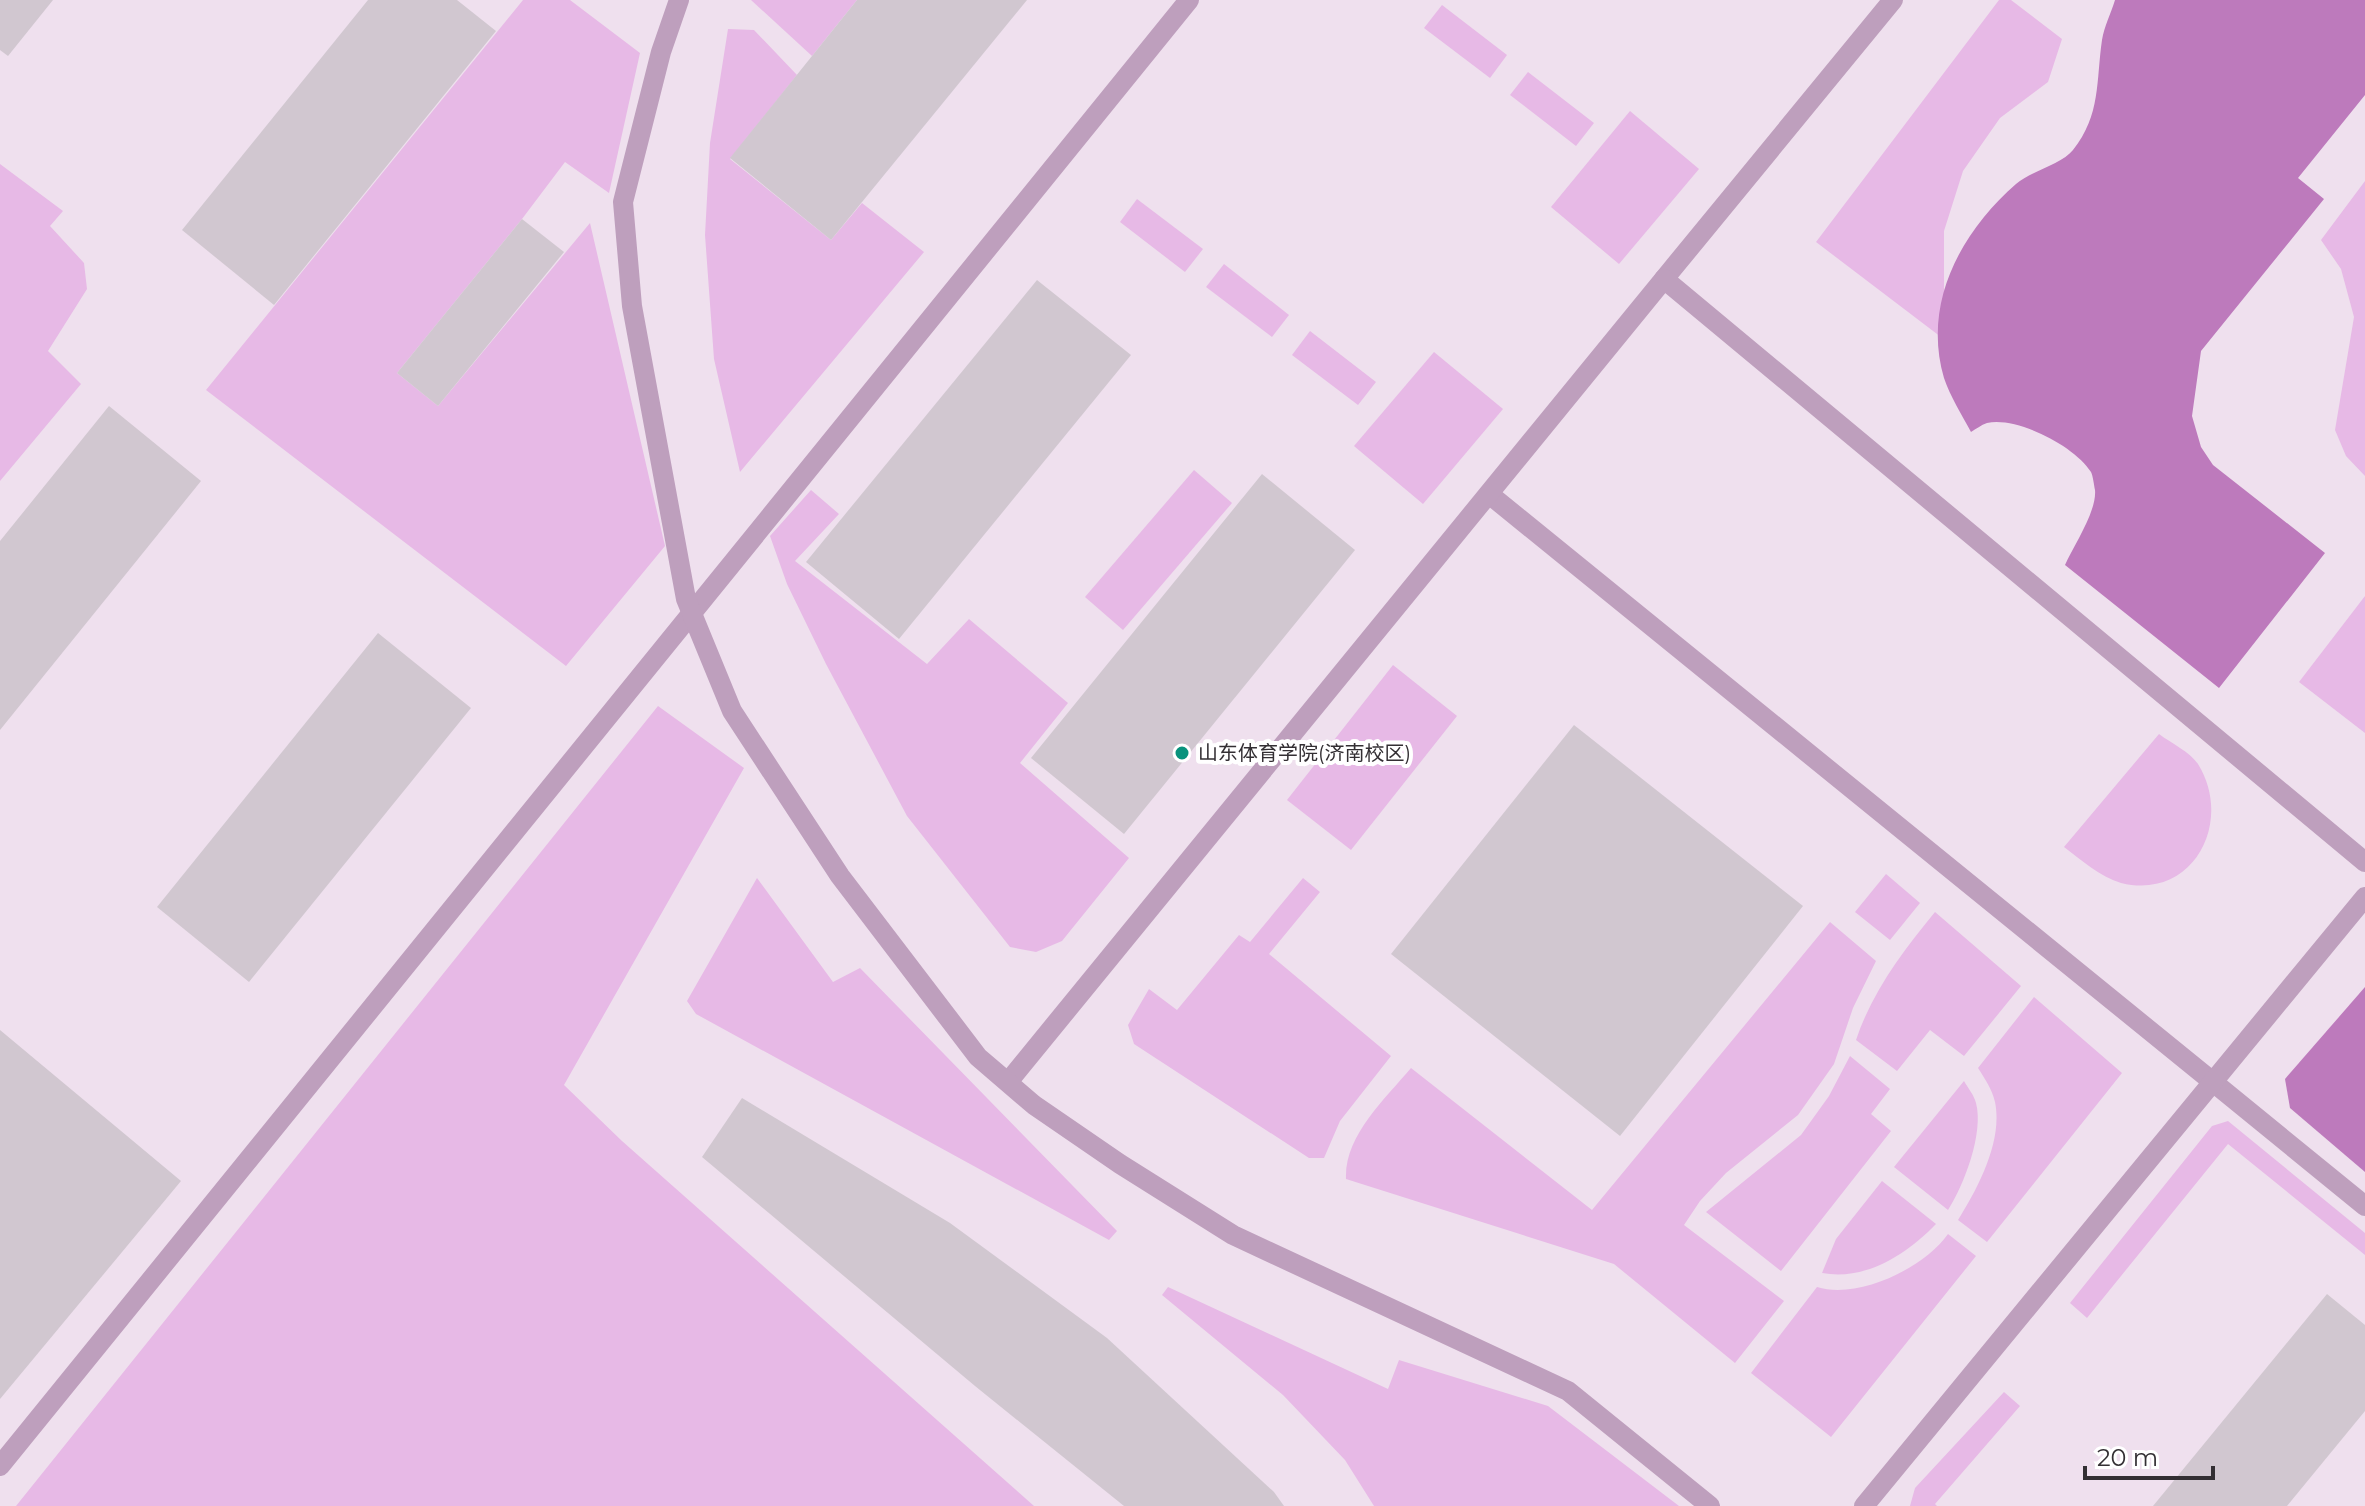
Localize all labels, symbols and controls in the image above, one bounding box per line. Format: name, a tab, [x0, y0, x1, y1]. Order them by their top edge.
place label: 山东体育学院(济南校区)	[1198, 741, 1411, 765]
marker: 山东体育学院(济南校区)	[1173, 744, 1191, 762]
scale bar	[2085, 1430, 2213, 1480]
text: 20 m	[2097, 1443, 2158, 1472]

